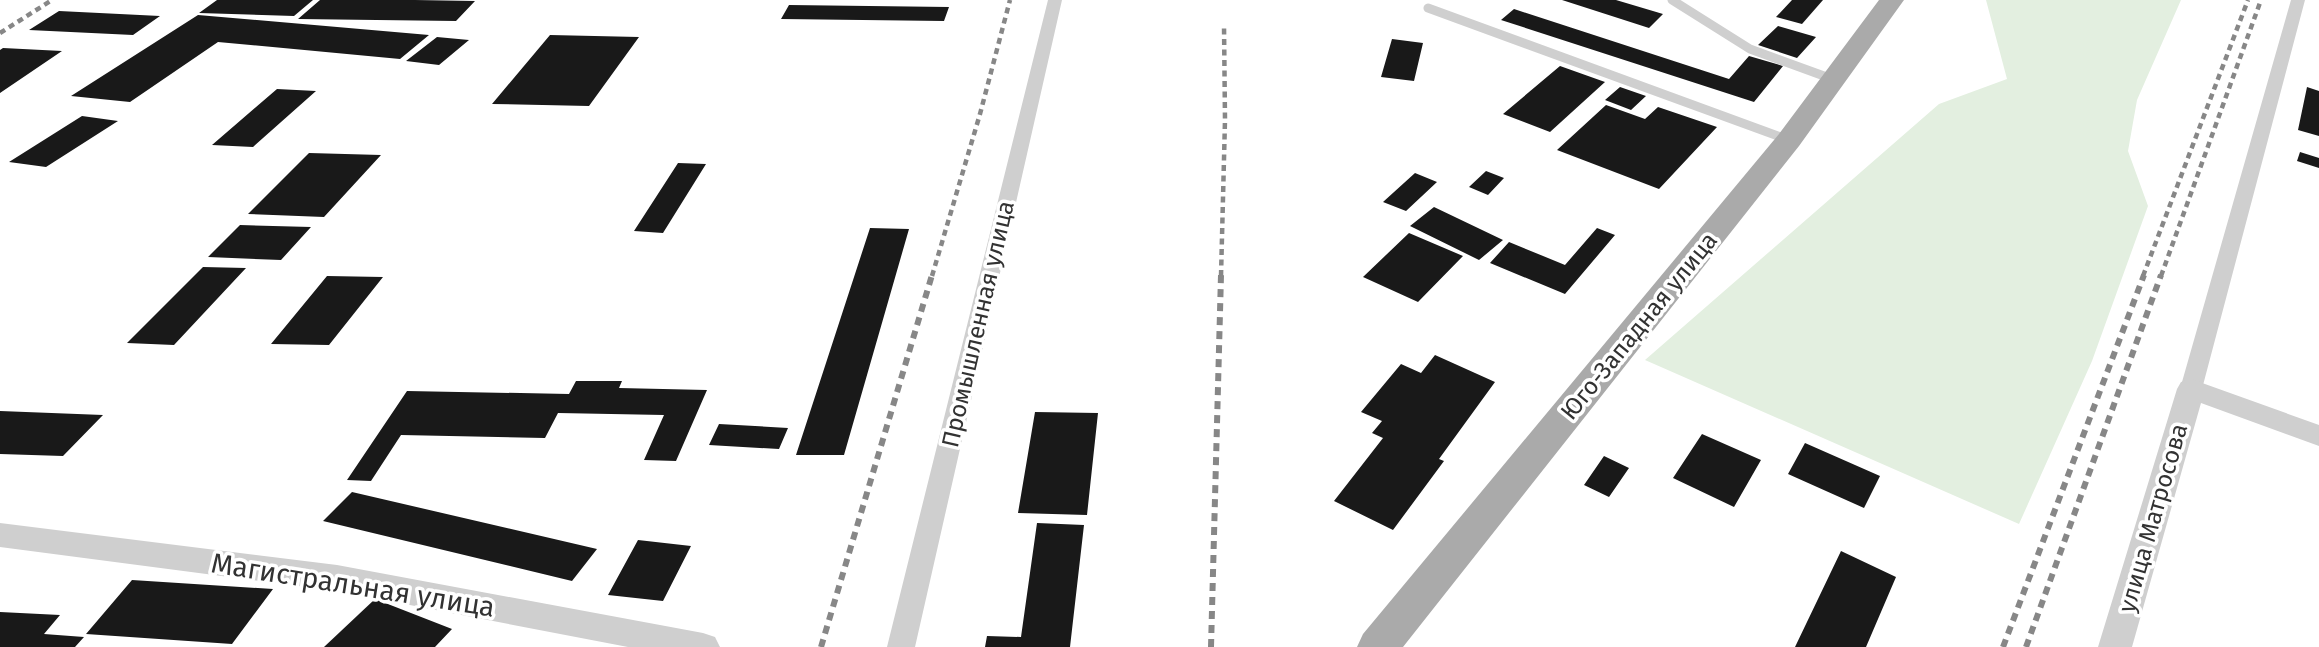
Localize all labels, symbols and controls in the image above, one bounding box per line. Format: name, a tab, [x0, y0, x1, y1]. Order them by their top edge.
street label: Промышленная улица	[936, 198, 1020, 450]
street label: Юго-Западная улица	[1555, 227, 1723, 425]
street label: улица Матросова	[2113, 420, 2193, 616]
street label: Магистральная улица	[209, 546, 497, 624]

